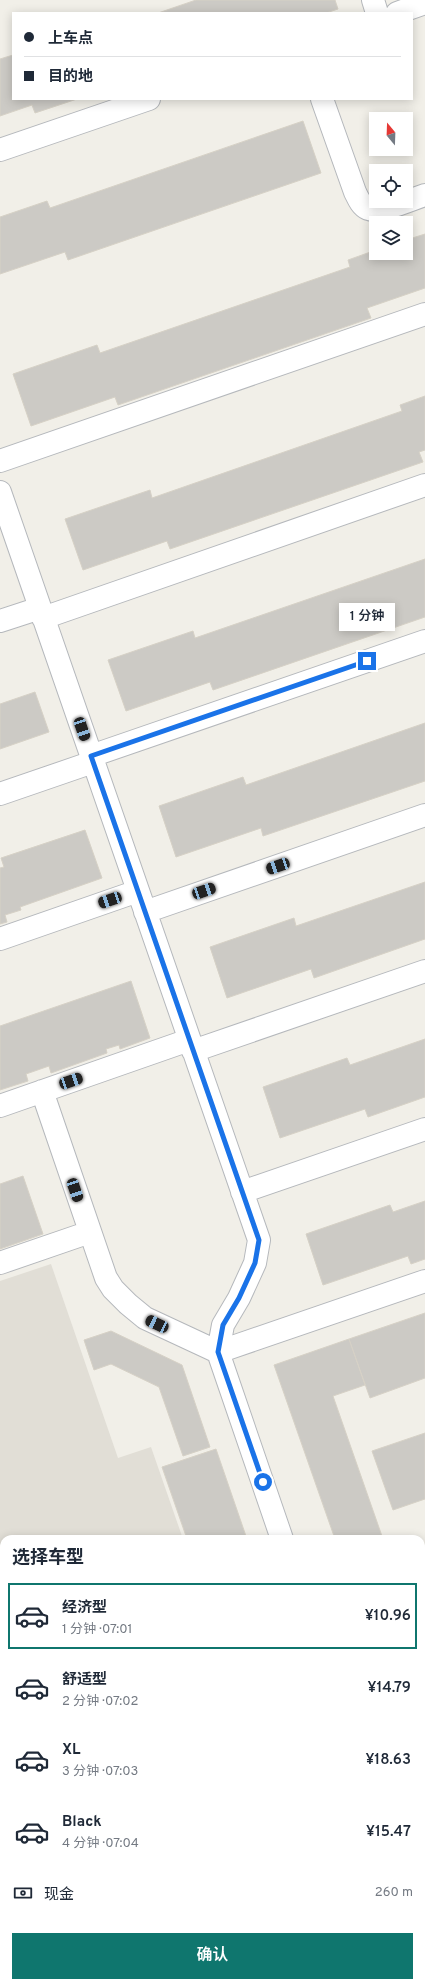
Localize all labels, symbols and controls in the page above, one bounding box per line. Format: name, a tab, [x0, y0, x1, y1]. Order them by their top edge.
text: 上车点	[48, 30, 93, 49]
text: 目的地	[48, 68, 93, 87]
north arrow	[369, 112, 413, 156]
map controls	[369, 112, 413, 260]
button: locate	[369, 164, 413, 208]
button: layers	[369, 216, 413, 260]
callout: 1 分钟	[339, 603, 395, 631]
text: 1 分钟	[350, 609, 384, 625]
route end	[358, 652, 376, 670]
car	[72, 716, 92, 742]
car	[265, 856, 291, 876]
car	[191, 881, 217, 901]
car	[97, 890, 123, 910]
car	[58, 1071, 84, 1091]
car	[65, 1177, 85, 1203]
car	[144, 1313, 170, 1335]
route start	[254, 1473, 272, 1491]
text: 选择车型	[12, 1547, 84, 1570]
icon: car	[14, 1598, 50, 1634]
text: 经济型	[62, 1599, 107, 1618]
text: ¥10.96	[365, 1607, 411, 1626]
text: 1 分钟 · 07:01	[62, 1622, 132, 1638]
icon: car	[14, 1670, 50, 1706]
text: 舒适型	[62, 1671, 107, 1690]
text: ¥14.79	[368, 1679, 411, 1698]
text: 2 分钟 · 07:02	[62, 1694, 139, 1710]
text: XL	[62, 1741, 80, 1760]
icon: car	[14, 1742, 50, 1778]
text: ¥18.63	[365, 1751, 411, 1770]
text: 3 分钟 · 07:03	[62, 1764, 138, 1780]
text: Black	[62, 1813, 102, 1832]
icon: car	[14, 1814, 50, 1850]
text: ¥15.47	[366, 1823, 411, 1842]
text: 4 分钟 · 07:04	[62, 1836, 139, 1852]
icon: cash	[12, 1882, 34, 1904]
text: 260 m	[375, 1885, 413, 1901]
text: 现金	[44, 1886, 74, 1905]
button: 确认	[12, 1933, 413, 1979]

